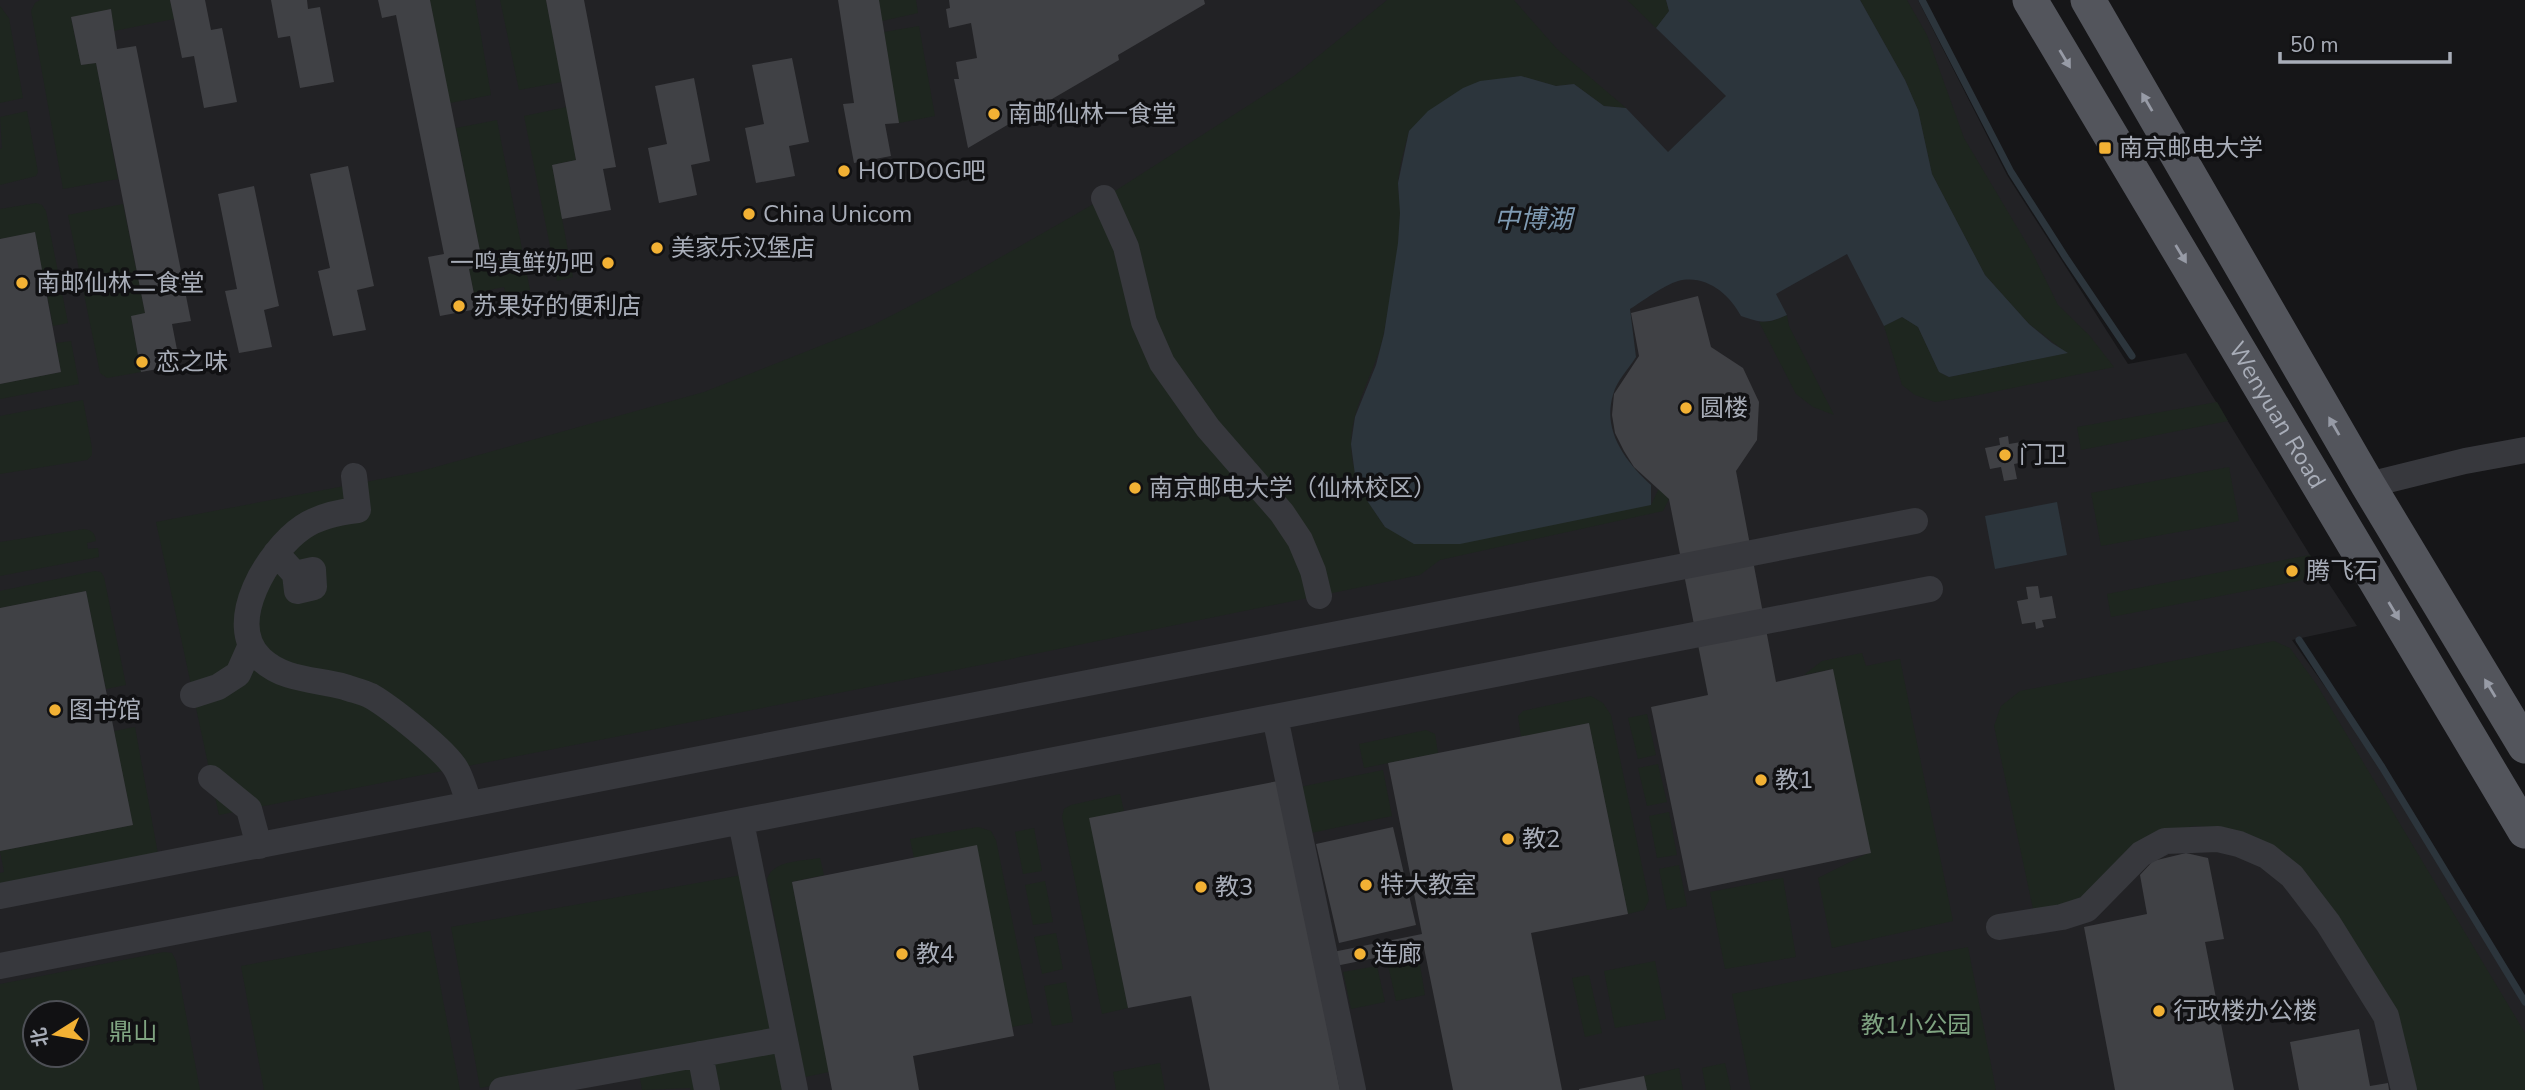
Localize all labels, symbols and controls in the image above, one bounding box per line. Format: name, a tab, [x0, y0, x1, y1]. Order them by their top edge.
scale bar	[2280, 21, 2450, 65]
text: 50 m	[2290, 31, 2339, 59]
one-way arrow	[2059, 49, 2071, 68]
one-way arrow	[2140, 92, 2153, 111]
place label: 南邮仙林一食堂	[1008, 98, 1176, 130]
marker: 南邮仙林一食堂	[986, 106, 1002, 122]
place label: 南京邮电大学	[2119, 132, 2263, 164]
marker: 南京邮电大学	[2097, 140, 2113, 156]
place label: HOTDOG吧	[858, 155, 986, 187]
marker: HOTDOG吧	[836, 163, 852, 179]
place label: China Unicom	[763, 198, 912, 230]
water label: 中博湖	[1494, 202, 1576, 237]
marker: China Unicom	[741, 206, 757, 222]
place label: 美家乐汉堡店	[671, 232, 815, 264]
marker: 美家乐汉堡店	[649, 240, 665, 256]
one-way arrow	[2175, 245, 2188, 264]
place label: 一鸣真鲜奶吧	[450, 247, 594, 279]
marker: 一鸣真鲜奶吧	[600, 255, 616, 271]
place label: 南邮仙林二食堂	[36, 267, 204, 299]
marker: 南邮仙林二食堂	[14, 275, 30, 291]
place label: 苏果好的便利店	[473, 290, 641, 322]
marker: 苏果好的便利店	[451, 298, 467, 314]
street label: Wenyuan Road	[2221, 336, 2333, 494]
place label: 恋之味	[156, 346, 228, 378]
marker: 恋之味	[134, 354, 150, 370]
place label: 圆楼	[1700, 392, 1748, 424]
marker: 圆楼	[1678, 400, 1694, 416]
one-way arrow	[2328, 416, 2340, 436]
place label: 门卫	[2019, 439, 2067, 471]
marker: 门卫	[1997, 447, 2013, 463]
place label: 南京邮电大学（仙林校区）	[1149, 472, 1437, 504]
marker: 南京邮电大学（仙林校区）	[1127, 480, 1143, 496]
place label: 腾飞石	[2306, 555, 2378, 587]
marker: 腾飞石	[2284, 563, 2300, 579]
one-way arrow	[2388, 601, 2400, 620]
one-way arrow	[2484, 678, 2496, 697]
place label: 图书馆	[69, 694, 141, 726]
marker: 图书馆	[47, 702, 63, 718]
place label: 教1	[1775, 764, 1813, 796]
marker: 教1	[1753, 772, 1769, 788]
place label: 教2	[1522, 823, 1560, 855]
marker: 教2	[1500, 831, 1516, 847]
place label: 特大教室	[1380, 869, 1476, 901]
place label: 教3	[1215, 871, 1253, 903]
marker: 特大教室	[1358, 877, 1374, 893]
marker: 教3	[1193, 879, 1209, 895]
place label: 教4	[916, 938, 954, 970]
place label: 连廊	[1374, 938, 1422, 970]
marker: 教4	[894, 946, 910, 962]
marker: 连廊	[1352, 946, 1368, 962]
place label: 行政楼办公楼	[2173, 995, 2317, 1027]
north arrow	[21, 999, 91, 1069]
marker: 行政楼办公楼	[2151, 1003, 2167, 1019]
park label: 教1小公园	[1861, 1009, 1971, 1041]
park label: 鼎山	[109, 1016, 157, 1048]
text: 北	[26, 1025, 55, 1049]

